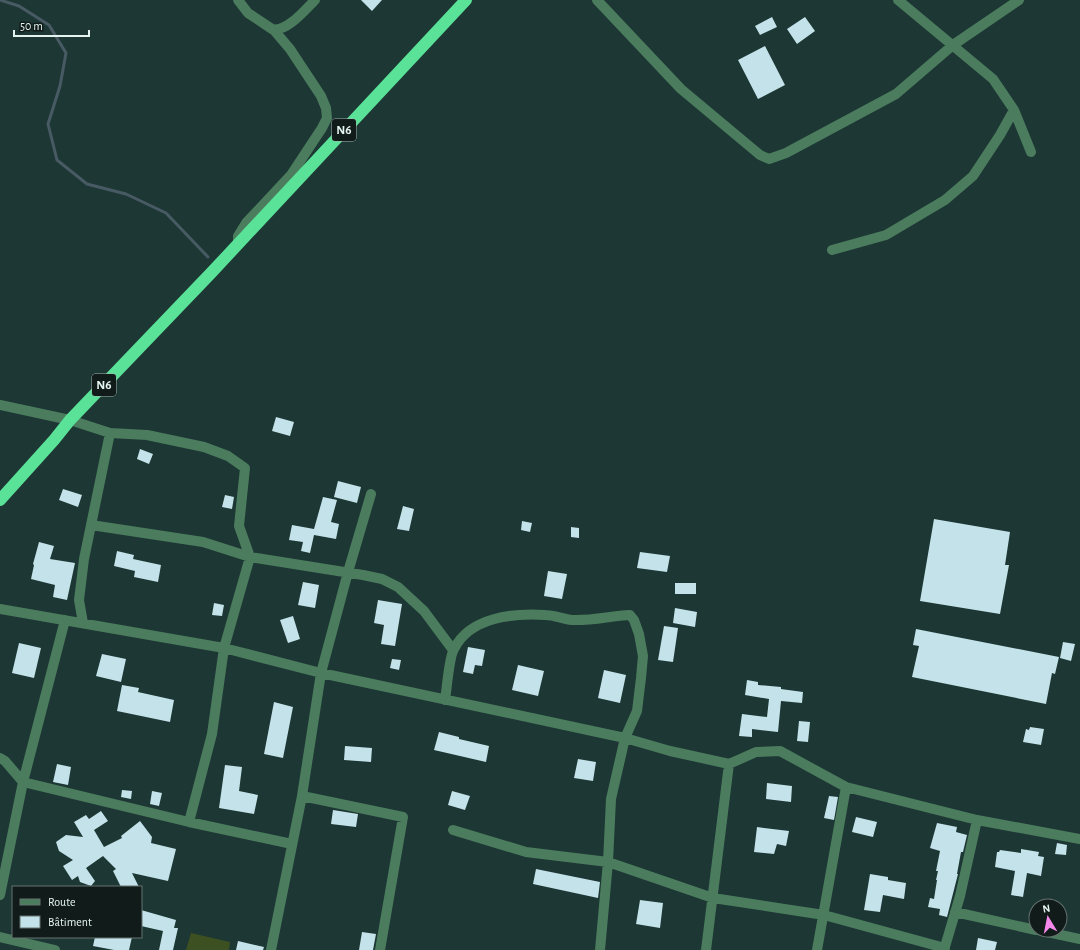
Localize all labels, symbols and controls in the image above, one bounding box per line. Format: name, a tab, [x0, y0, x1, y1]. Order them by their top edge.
scale bar	[14, 12, 89, 38]
text: 50 m	[20, 20, 43, 32]
road number: N6	[332, 119, 356, 141]
road number: N6	[92, 374, 116, 396]
legend	[12, 886, 142, 938]
text: Route	[48, 896, 75, 908]
north arrow	[1028, 898, 1068, 938]
text: N	[1042, 903, 1051, 915]
text: Bâtiment	[48, 916, 92, 928]

